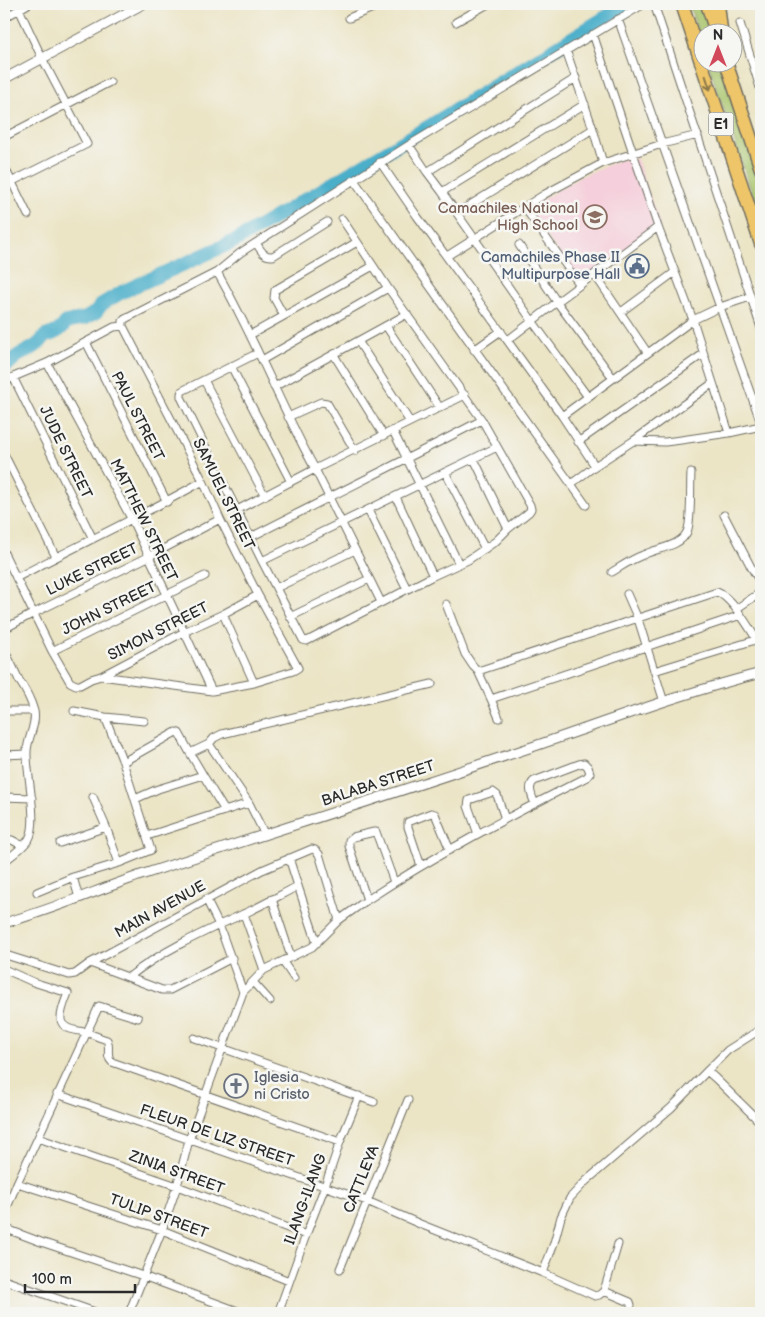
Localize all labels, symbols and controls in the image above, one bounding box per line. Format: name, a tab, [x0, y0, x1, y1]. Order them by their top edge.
north arrow	[692, 22, 742, 72]
text: N	[713, 27, 723, 44]
one-way arrow	[703, 75, 713, 91]
road number: E1	[708, 112, 734, 136]
place label: Camachiles National High School	[438, 199, 578, 235]
school or university icon: Camachiles National High School	[582, 204, 608, 230]
place label: Camachiles Phase II Multipurpose Hall	[481, 248, 620, 284]
public building icon: Camachiles Phase II Multipurpose Hall	[624, 253, 650, 279]
street label: PAUL STREET	[107, 368, 168, 464]
street label: JUDE STREET	[35, 403, 96, 502]
street label: SAMUEL STREET	[188, 435, 259, 553]
street label: MATTHEW STREET	[106, 456, 181, 585]
street label: LUKE STREET	[43, 539, 141, 600]
street label: JOHN STREET	[59, 577, 159, 639]
street label: SIMON STREET	[105, 598, 212, 665]
street label: BALABA STREET	[319, 756, 437, 811]
street label: MAIN AVENUE	[111, 877, 209, 942]
place label: Iglesia ni Cristo	[254, 1068, 310, 1104]
church icon: Iglesia ni Cristo	[223, 1073, 249, 1099]
street label: FLEUR DE LIZ STREET	[137, 1100, 296, 1171]
street label: CATTLEYA	[339, 1142, 384, 1216]
street label: ZINIA STREET	[126, 1146, 227, 1198]
street label: ILANG-ILANG	[280, 1151, 331, 1247]
street label: TULIP STREET	[107, 1190, 211, 1243]
scale bar	[25, 1262, 135, 1294]
text: 100 m	[32, 1270, 72, 1289]

